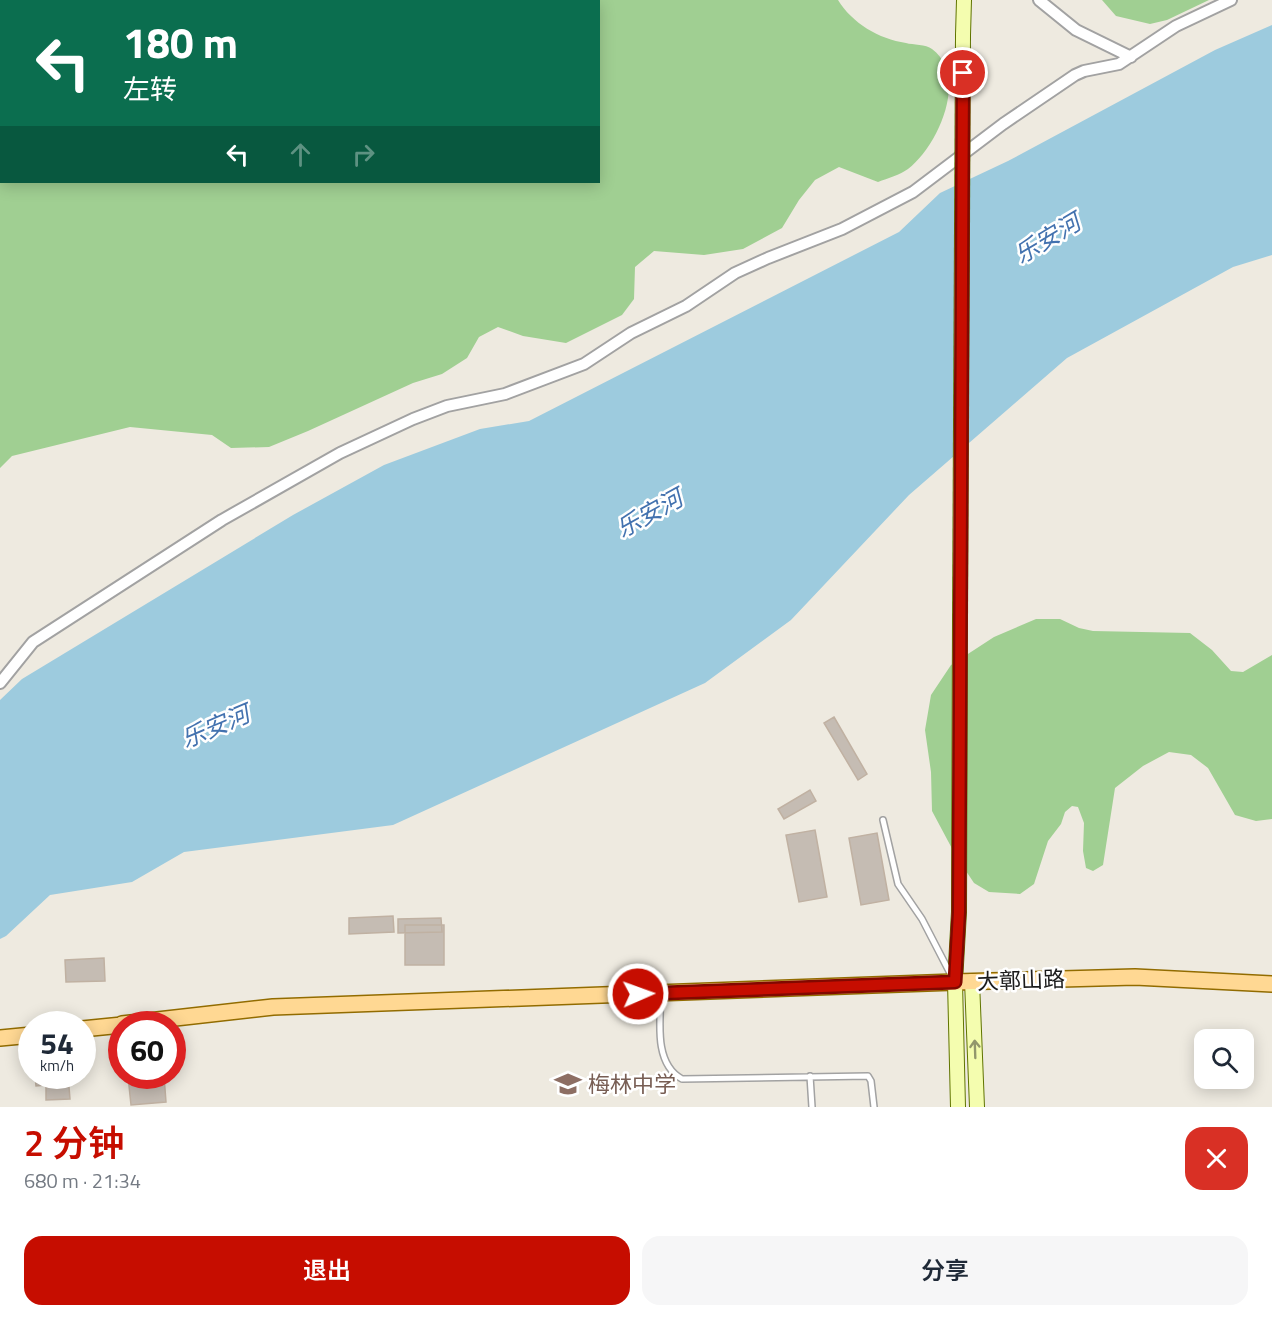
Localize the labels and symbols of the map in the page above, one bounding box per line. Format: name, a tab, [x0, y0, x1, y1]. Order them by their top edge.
pin	[937, 47, 988, 98]
water label: 乐安河	[1007, 202, 1091, 272]
water label: 乐安河	[609, 478, 693, 546]
water label: 乐安河	[175, 694, 259, 757]
street label: 大鄣山路	[976, 961, 1066, 999]
position arrow	[606, 962, 670, 1026]
speed limit sign: 60	[108, 1011, 186, 1089]
one-way arrow	[969, 1039, 980, 1059]
place label: 梅林中学	[588, 1067, 676, 1101]
school or university icon: 梅林中学	[553, 1069, 583, 1099]

